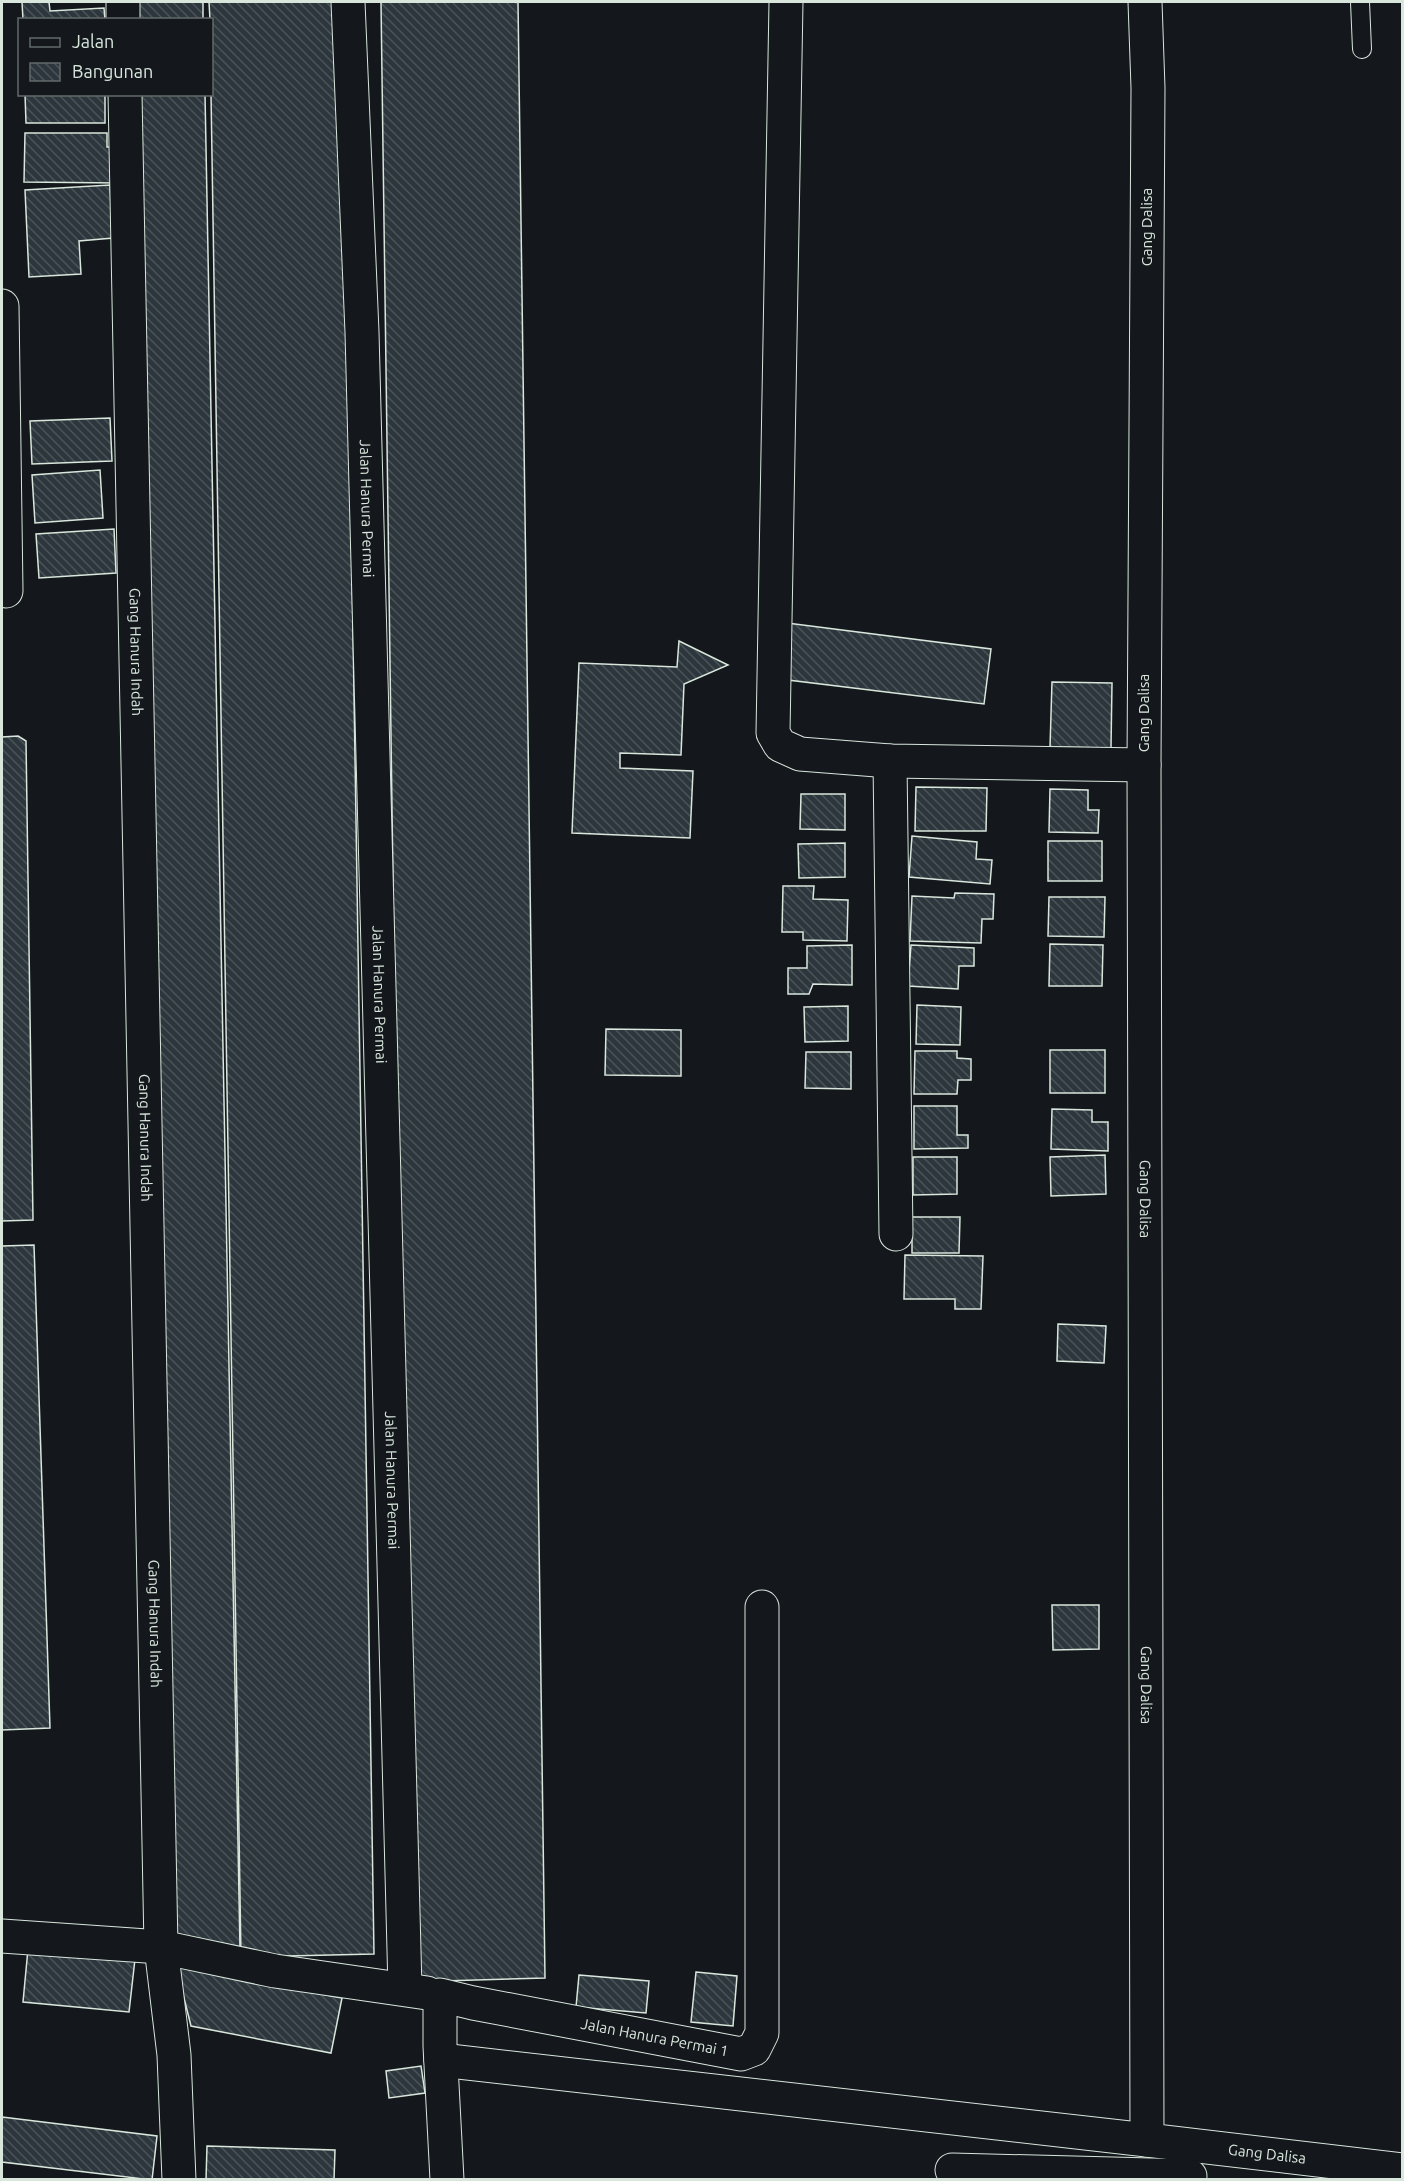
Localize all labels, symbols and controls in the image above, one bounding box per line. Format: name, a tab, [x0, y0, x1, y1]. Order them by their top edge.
legend	[18, 18, 213, 96]
text: Jalan	[72, 31, 114, 51]
text: Bangunan	[72, 61, 153, 81]
street label: Gang Dalisa	[1138, 188, 1155, 266]
street label: Jalan Hanura Permai	[357, 439, 377, 578]
street label: Gang Hanura Indah	[127, 588, 146, 716]
street label: Gang Dalisa	[1135, 674, 1152, 752]
street label: Jalan Hanura Permai	[369, 925, 390, 1064]
street label: Gang Hanura Indah	[136, 1074, 156, 1202]
street label: Gang Dalisa	[1137, 1160, 1154, 1238]
street label: Jalan Hanura Permai	[382, 1411, 403, 1549]
street label: Gang Hanura Indah	[145, 1560, 165, 1688]
street label: Gang Dalisa	[1138, 1646, 1155, 1724]
street label: Jalan Hanura Permai 1	[579, 2015, 730, 2059]
street label: Gang Dalisa	[1227, 2141, 1307, 2167]

